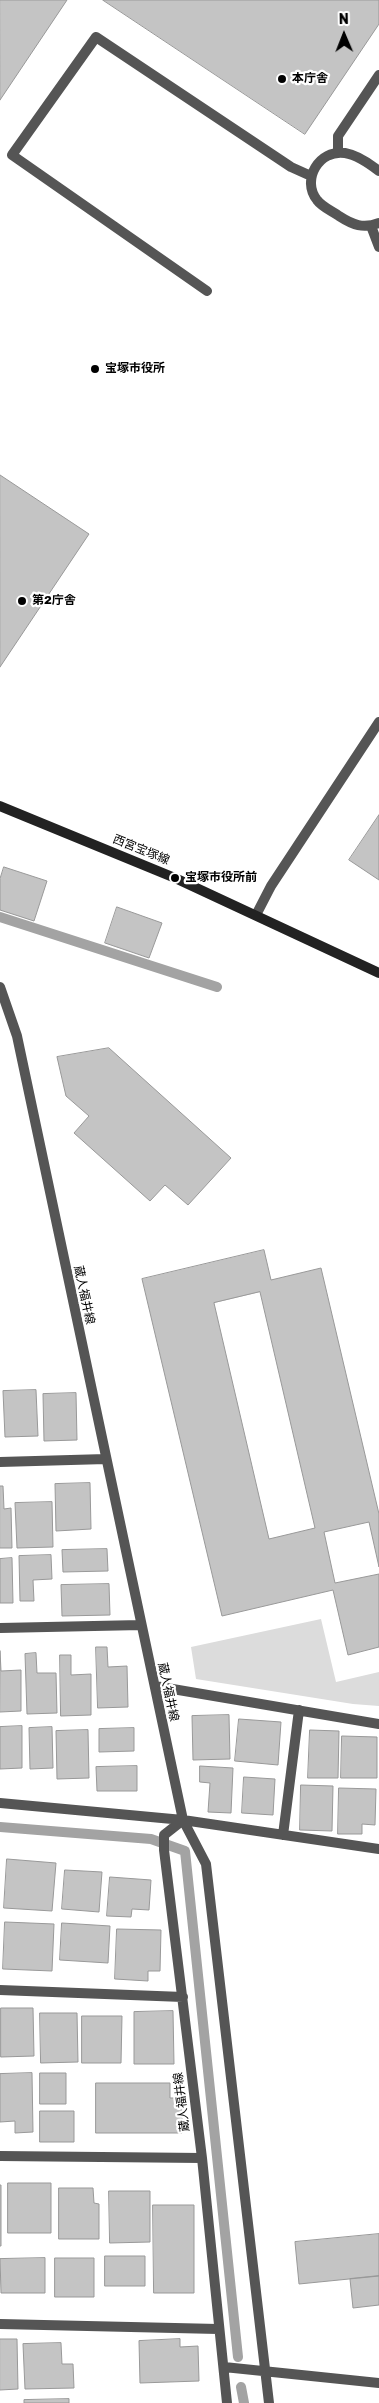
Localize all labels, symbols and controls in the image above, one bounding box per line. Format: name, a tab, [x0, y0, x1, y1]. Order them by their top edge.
north arrow	[319, 10, 369, 60]
text: N	[339, 11, 349, 28]
place label: 本庁舎	[292, 72, 328, 86]
marker: 本庁舎	[276, 73, 288, 85]
place label: 宝塚市役所	[105, 362, 165, 376]
marker: 宝塚市役所	[89, 363, 101, 375]
place label: 第2庁舎	[32, 594, 76, 608]
marker: 第2庁舎	[16, 595, 28, 607]
street label: 西宮宝塚線	[110, 832, 172, 868]
place label: 宝塚市役所前	[185, 871, 257, 885]
marker: 宝塚市役所前	[169, 872, 181, 884]
street label: 蔵人福井線	[71, 1264, 97, 1326]
street label: 蔵人福井線	[155, 1661, 181, 1723]
street label: 蔵人福井線	[171, 2071, 193, 2133]

